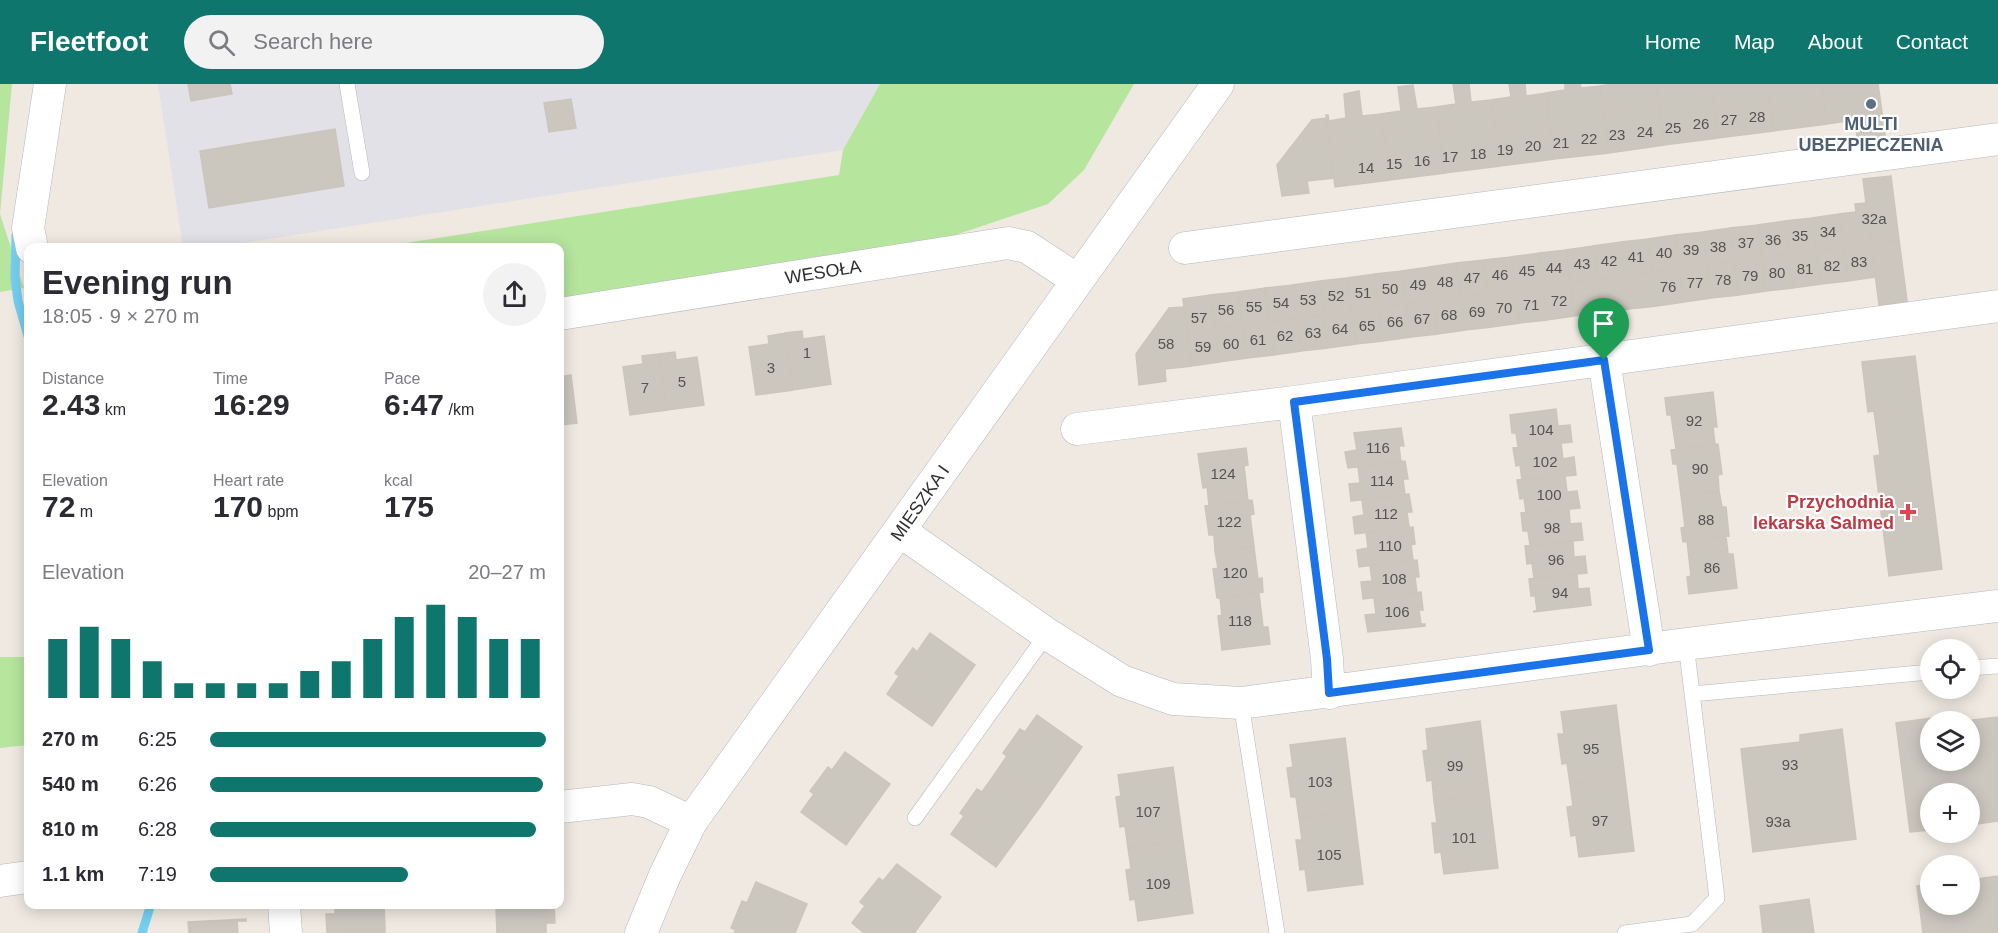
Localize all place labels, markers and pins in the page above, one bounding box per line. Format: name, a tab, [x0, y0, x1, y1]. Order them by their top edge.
marker: MULTI UBEZPIECZENIA	[1864, 97, 1878, 111]
place label: MULTI UBEZPIECZENIA	[1798, 114, 1944, 155]
pin	[1578, 298, 1629, 360]
place label: Przychodnia lekarska Salmed	[1753, 492, 1895, 533]
marker: Przychodnia lekarska Salmed	[1899, 503, 1917, 521]

